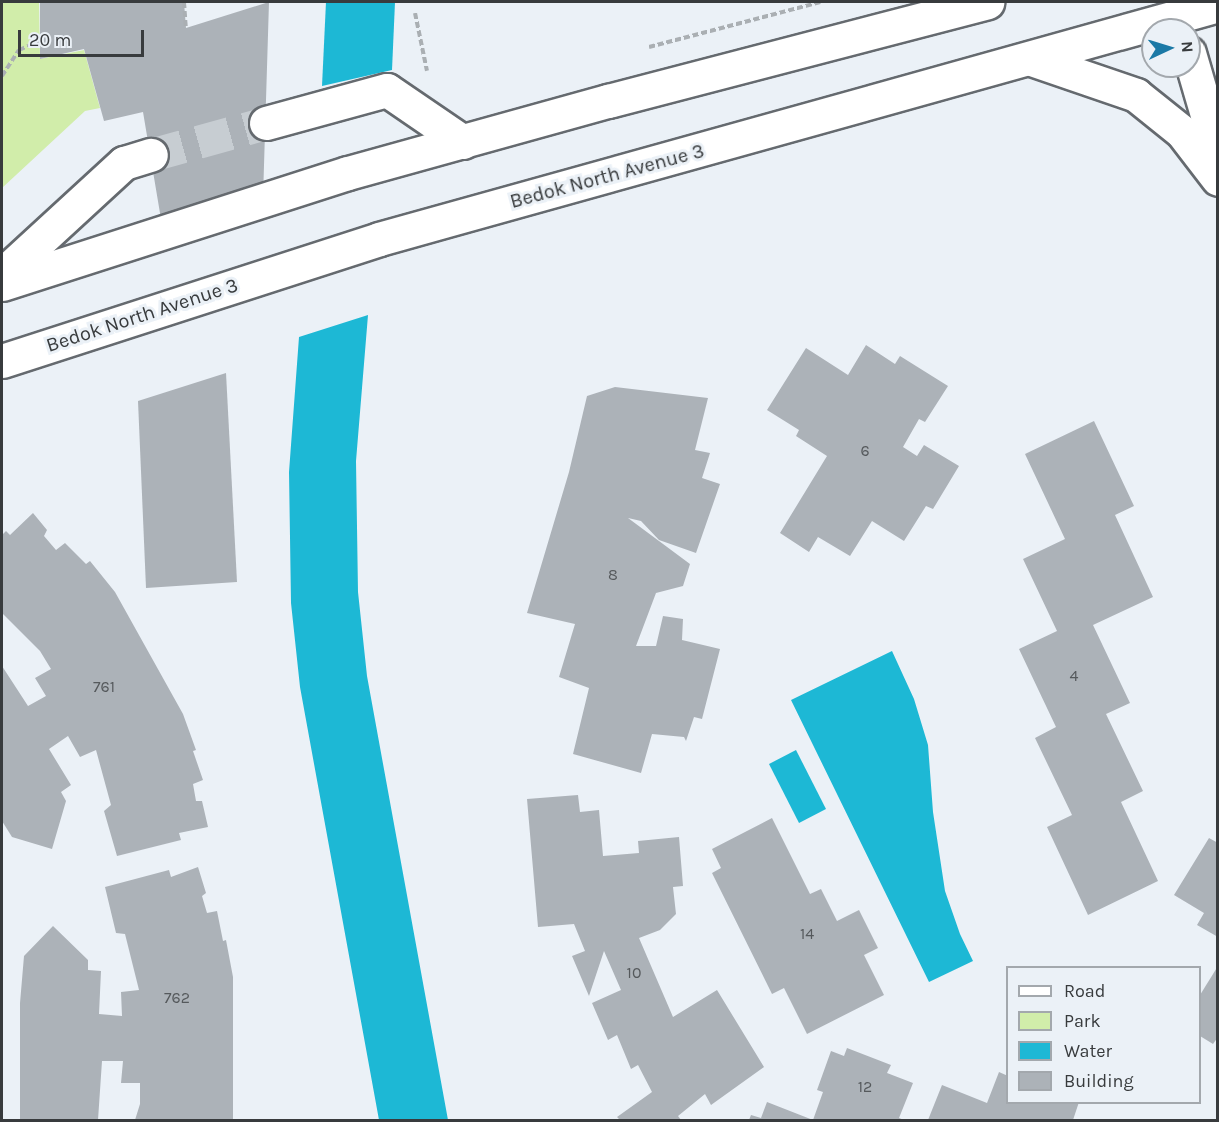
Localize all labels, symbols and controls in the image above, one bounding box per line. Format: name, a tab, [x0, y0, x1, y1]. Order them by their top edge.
scale bar	[21, 18, 147, 56]
north arrow	[1141, 18, 1201, 78]
text: 20 m	[29, 29, 71, 51]
text: N	[1178, 40, 1197, 53]
street label: Bedok North Avenue 3	[507, 139, 707, 213]
street label: Bedok North Avenue 3	[43, 273, 241, 357]
house number: 6	[860, 441, 870, 461]
house number: 8	[608, 565, 618, 585]
house number: 4	[1070, 666, 1078, 686]
house number: 761	[93, 677, 115, 697]
house number: 14	[800, 924, 814, 944]
house number: 10	[627, 963, 641, 983]
legend	[1006, 966, 1201, 1104]
text: Road	[1064, 980, 1105, 1002]
house number: 762	[164, 988, 190, 1008]
text: Park	[1064, 1010, 1101, 1032]
text: Water	[1064, 1040, 1112, 1062]
text: Building	[1064, 1070, 1134, 1092]
house number: 12	[858, 1077, 872, 1097]

